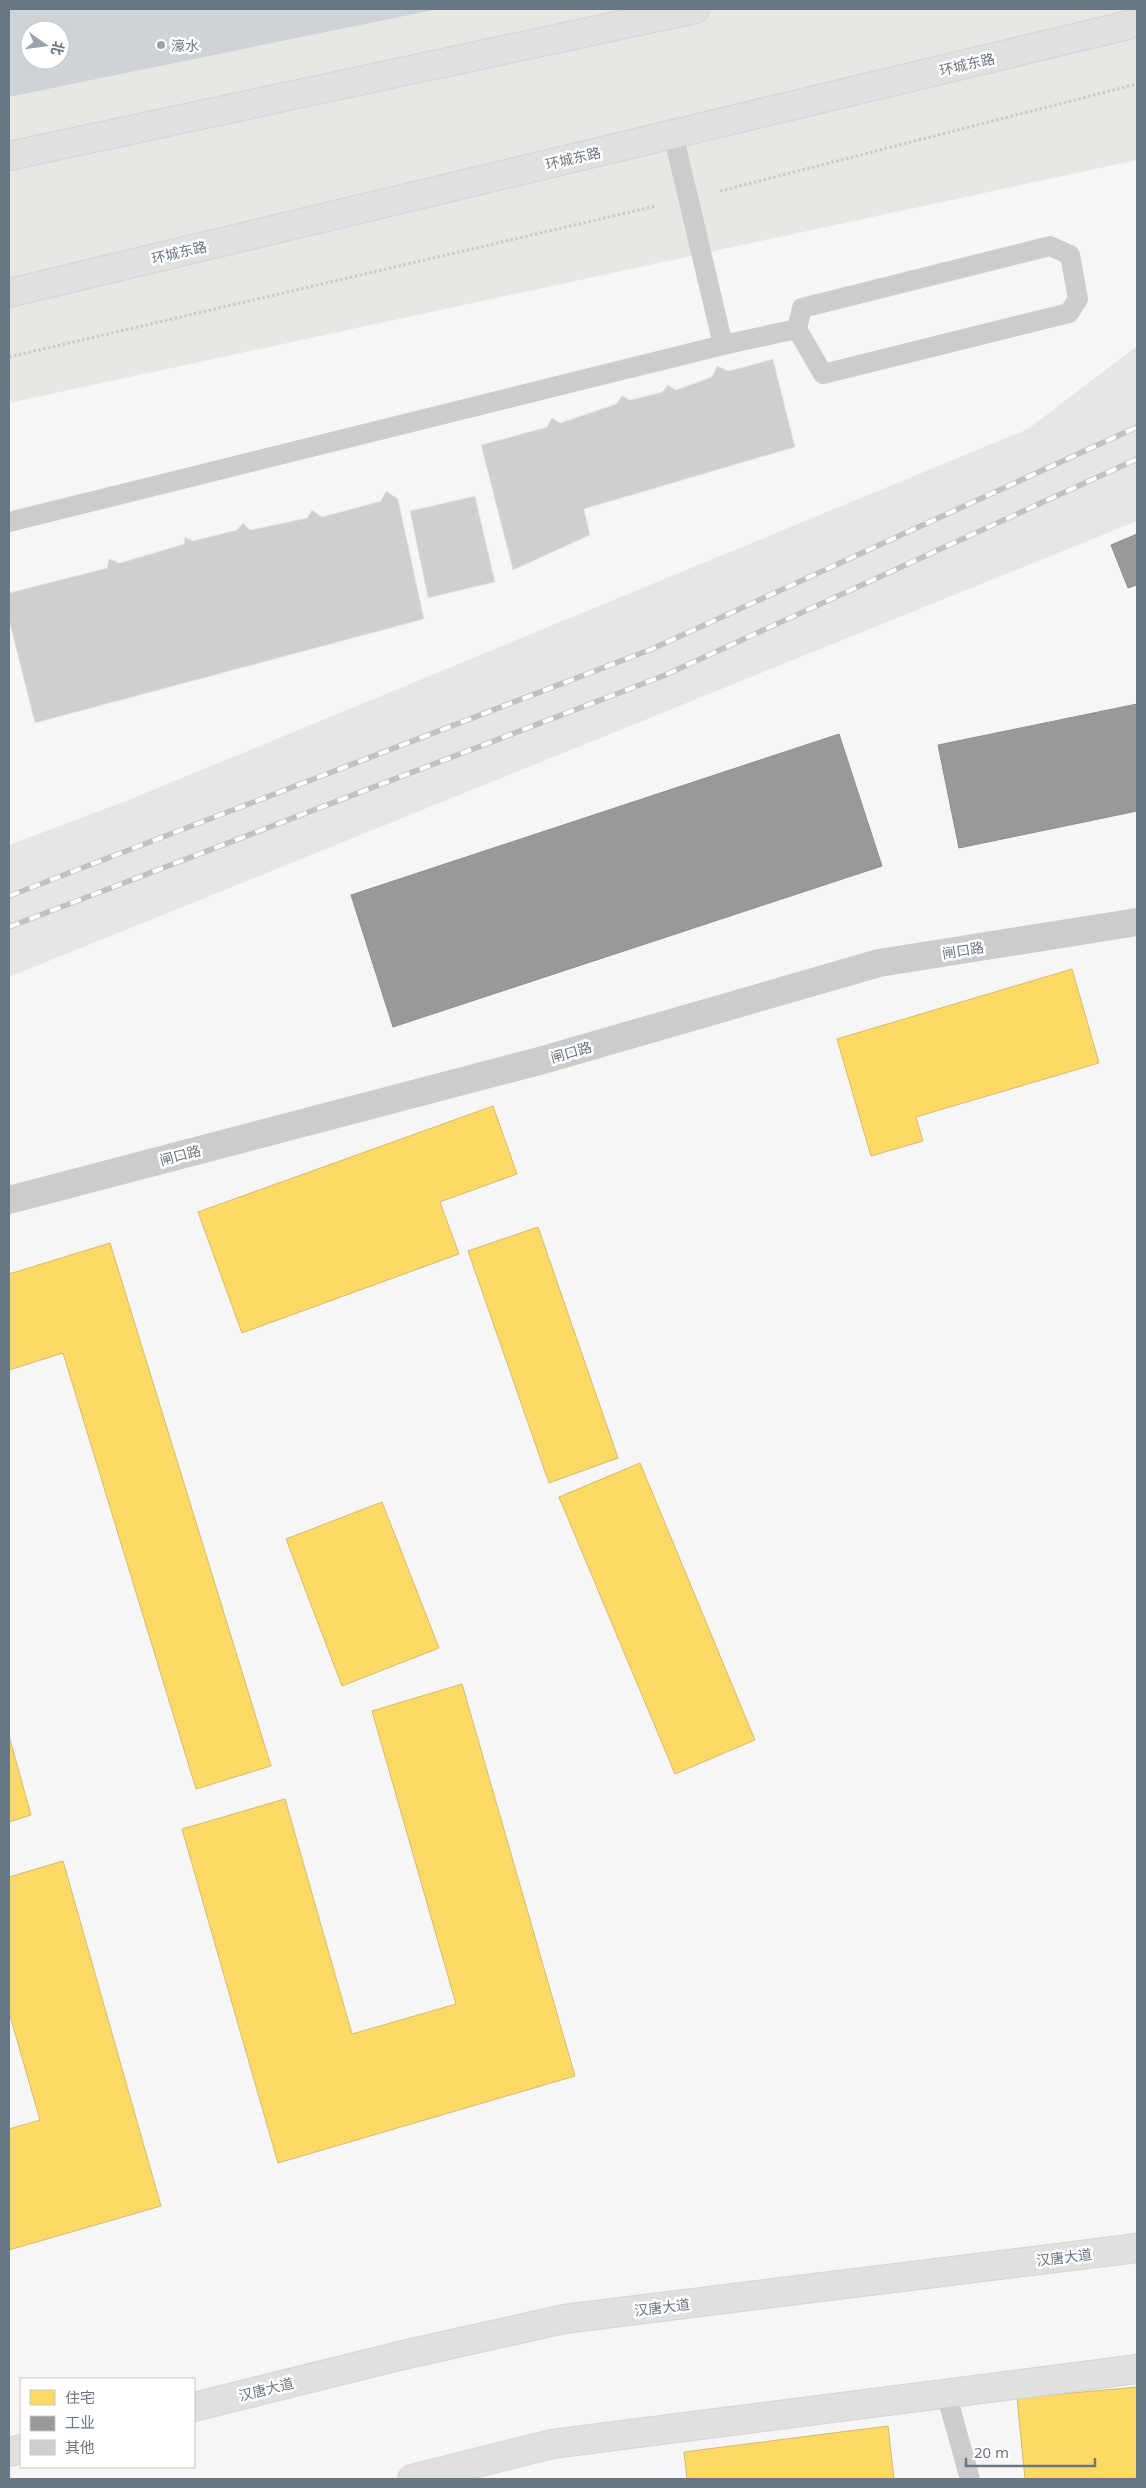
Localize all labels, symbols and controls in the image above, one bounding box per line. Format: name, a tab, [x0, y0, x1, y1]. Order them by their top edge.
north arrow	[20, 20, 70, 70]
place label: 濠水	[171, 36, 199, 55]
text: 北	[47, 39, 69, 57]
marker: 濠水	[155, 39, 167, 51]
street label: 环城东路	[938, 48, 996, 80]
street label: 环城东路	[544, 142, 602, 174]
street label: 环城东路	[150, 236, 208, 268]
street label: 闸口路	[941, 937, 985, 963]
street label: 闸口路	[548, 1037, 594, 1067]
street label: 闸口路	[157, 1140, 203, 1170]
street label: 汉唐大道	[1035, 2244, 1093, 2270]
street label: 汉唐大道	[633, 2294, 691, 2320]
street label: 汉唐大道	[237, 2373, 295, 2405]
legend	[20, 2378, 195, 2468]
text: 住宅	[65, 2387, 95, 2407]
text: 工业	[65, 2412, 95, 2432]
scale bar	[966, 2436, 1095, 2468]
text: 其他	[65, 2437, 95, 2457]
text: 20 m	[974, 2442, 1009, 2462]

